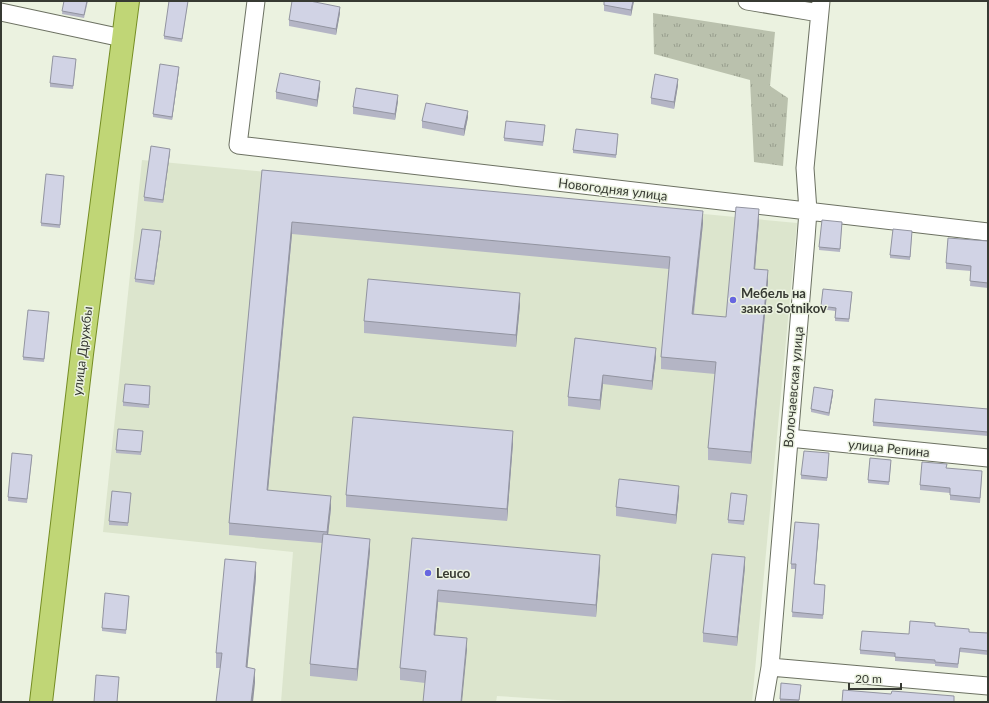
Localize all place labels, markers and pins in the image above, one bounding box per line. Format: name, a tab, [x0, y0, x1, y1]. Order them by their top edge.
place label: Мебель на заказ Sotnikov	[741, 285, 827, 316]
marker: Мебель на заказ Sotnikov	[728, 295, 738, 305]
place label: Leuco	[436, 565, 471, 581]
marker: Leuco	[423, 568, 433, 578]

